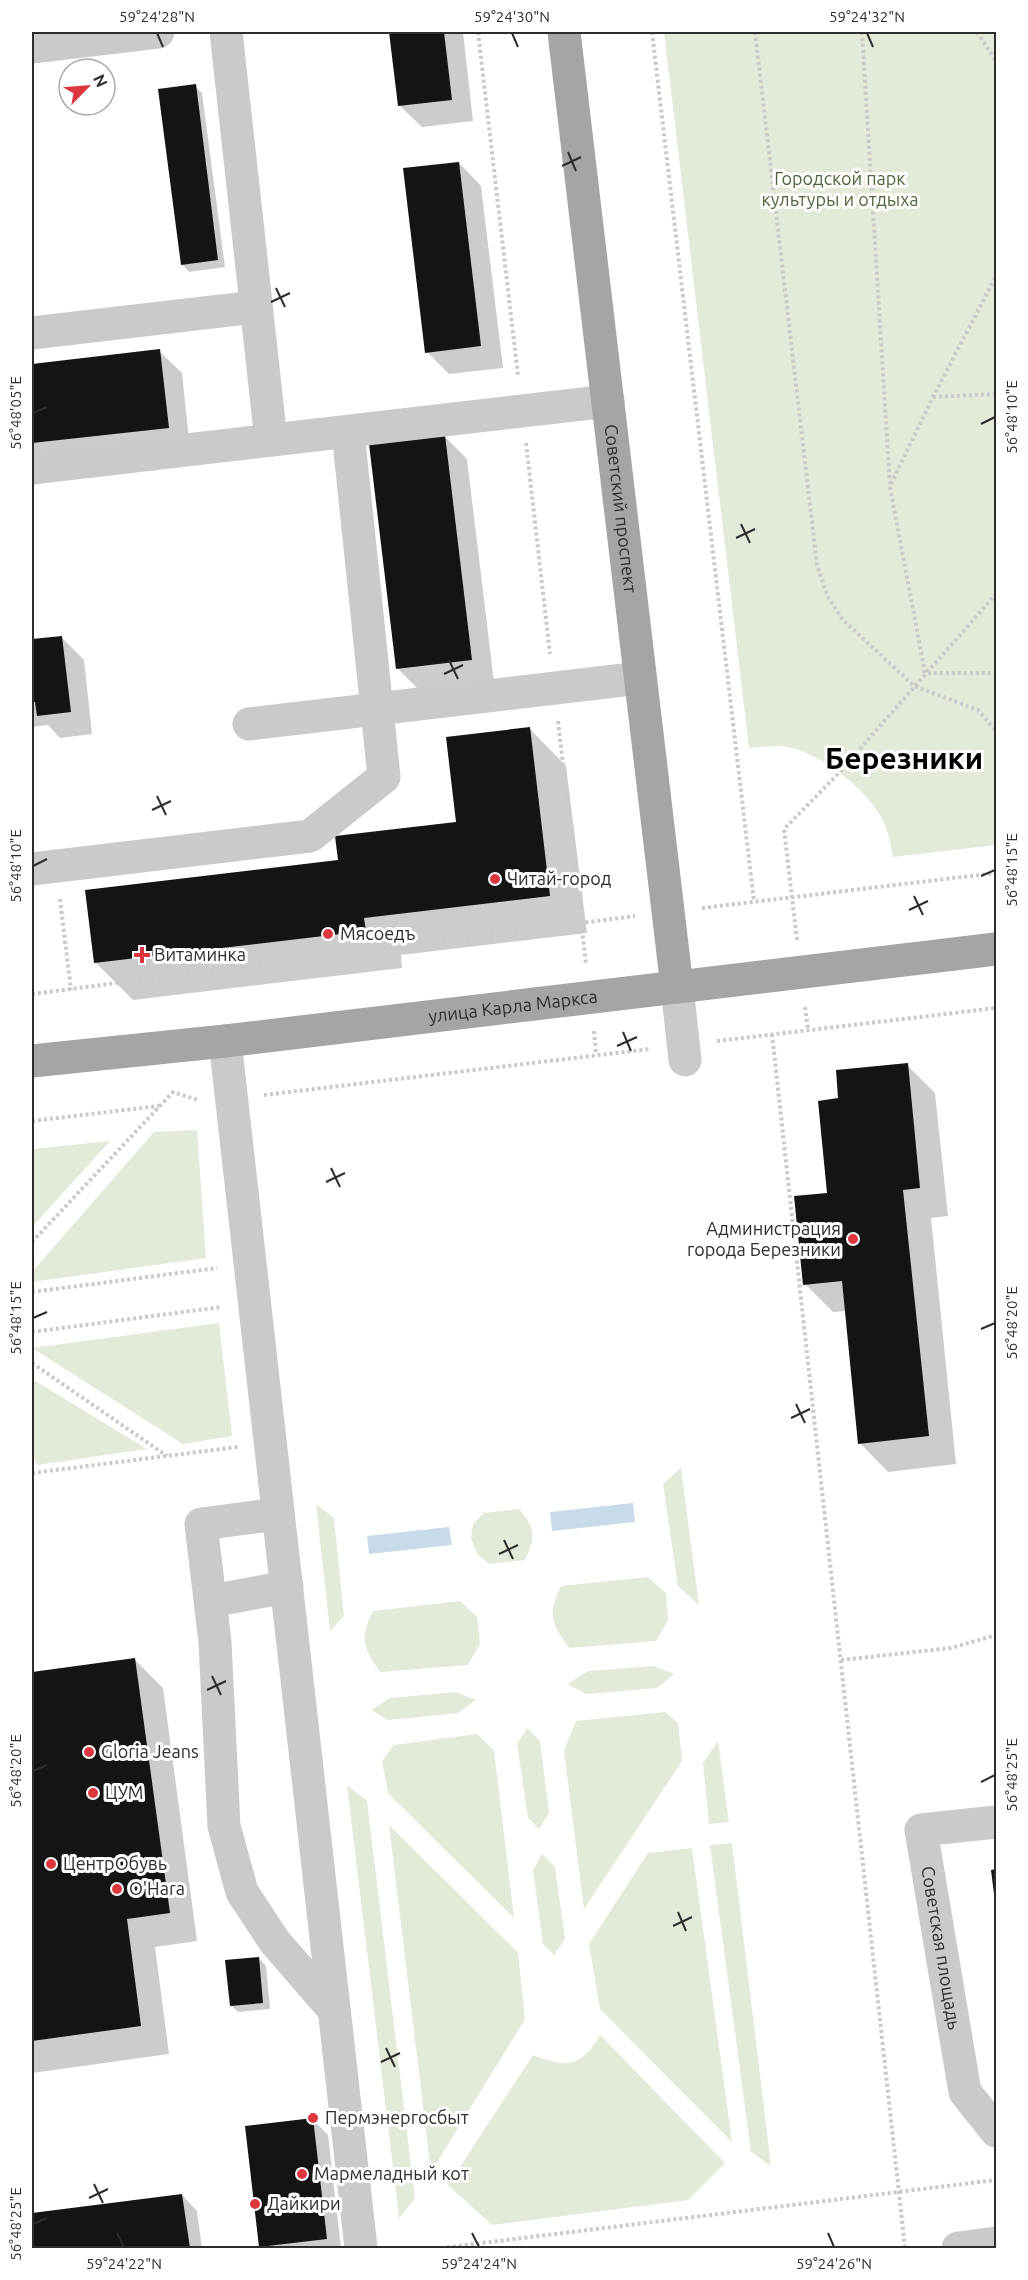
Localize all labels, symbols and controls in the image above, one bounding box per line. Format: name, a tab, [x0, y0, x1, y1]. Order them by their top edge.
text: 59°24'28"N	[119, 8, 195, 25]
text: 59°24'30"N	[474, 8, 550, 25]
text: 59°24'32"N	[829, 8, 905, 25]
north arrow	[57, 57, 117, 117]
text: N	[90, 71, 111, 90]
park label: Городской парк культуры и отдыха	[761, 168, 919, 209]
text: 56°48'05"E	[7, 376, 24, 450]
text: 56°48'10"E	[1003, 380, 1020, 454]
street label: Советский проспект	[601, 423, 641, 594]
district label: Березники	[825, 741, 983, 775]
text: 56°48'10"E	[7, 829, 24, 903]
text: 56°48'15"E	[1003, 833, 1020, 907]
place label: Читай-город	[507, 868, 612, 888]
marker: Читай-город	[488, 872, 502, 886]
place label: Мясоедъ	[340, 923, 416, 943]
marker: Мясоедъ	[321, 927, 335, 941]
place label: Витаминка	[154, 944, 246, 964]
marker: Витаминка	[135, 948, 149, 962]
street label: улица Карла Маркса	[427, 986, 598, 1026]
place label: Администрация города Березники	[687, 1218, 841, 1259]
marker: Администрация города Березники	[846, 1232, 860, 1246]
text: 56°48'15"E	[7, 1281, 24, 1355]
text: 56°48'20"E	[1003, 1286, 1020, 1360]
text: 56°48'20"E	[7, 1734, 24, 1808]
text: 56°48'25"E	[1003, 1738, 1020, 1812]
place label: Gloria Jeans	[101, 1741, 199, 1761]
marker: Gloria Jeans	[82, 1745, 96, 1759]
place label: ЦУМ	[105, 1782, 143, 1802]
marker: ЦУМ	[86, 1786, 100, 1800]
place label: ЦентрОбувь	[63, 1853, 167, 1873]
marker: ЦентрОбувь	[44, 1857, 58, 1871]
street label: Советская площадь	[918, 1865, 965, 2031]
place label: O'Hara	[129, 1878, 185, 1898]
marker: O'Hara	[110, 1882, 124, 1896]
place label: Пермэнергосбыт	[325, 2107, 469, 2127]
marker: Пермэнергосбыт	[306, 2111, 320, 2125]
place label: Мармеладный кот	[314, 2163, 469, 2183]
marker: Мармеладный кот	[295, 2167, 309, 2181]
text: 56°48'25"E	[7, 2187, 24, 2261]
place label: Дайкири	[267, 2193, 341, 2213]
marker: Дайкири	[248, 2197, 262, 2211]
text: 59°24'22"N	[86, 2255, 162, 2272]
text: 59°24'24"N	[441, 2255, 517, 2272]
text: 59°24'26"N	[796, 2255, 872, 2272]

